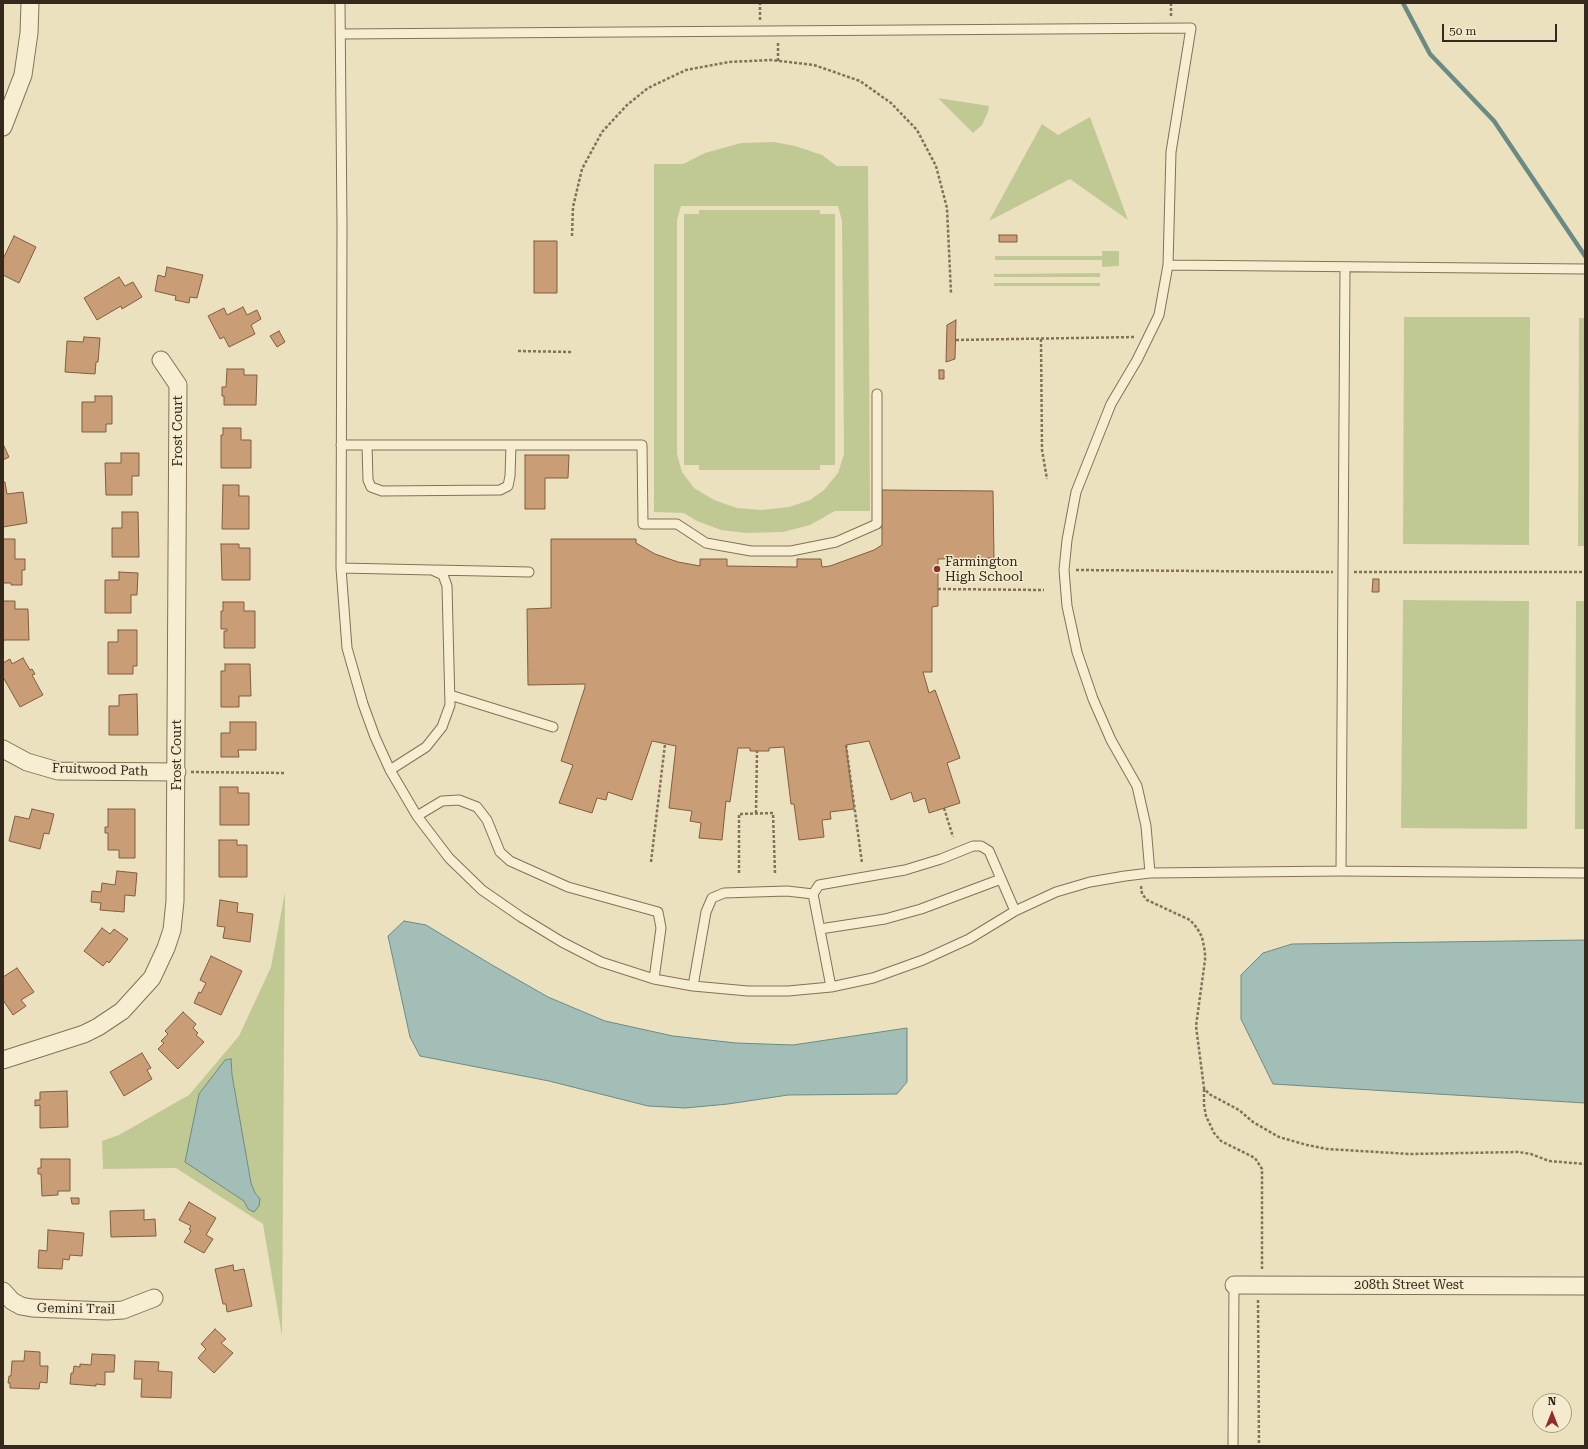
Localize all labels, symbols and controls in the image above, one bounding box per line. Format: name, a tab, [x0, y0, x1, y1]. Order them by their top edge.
scale bar	[1444, 16, 1559, 42]
text: 50 m	[1449, 24, 1476, 38]
street label: Frost Court	[170, 395, 186, 467]
place label: Farmington High School	[945, 554, 1023, 585]
marker: Farmington High School	[932, 564, 942, 574]
street label: Frost Court	[169, 719, 185, 791]
street label: Fruitwood Path	[52, 761, 148, 779]
street label: 208th Street West	[1354, 1277, 1464, 1293]
street label: Gemini Trail	[37, 1301, 115, 1317]
north arrow	[1532, 1393, 1572, 1433]
text: N	[1548, 1395, 1556, 1408]

